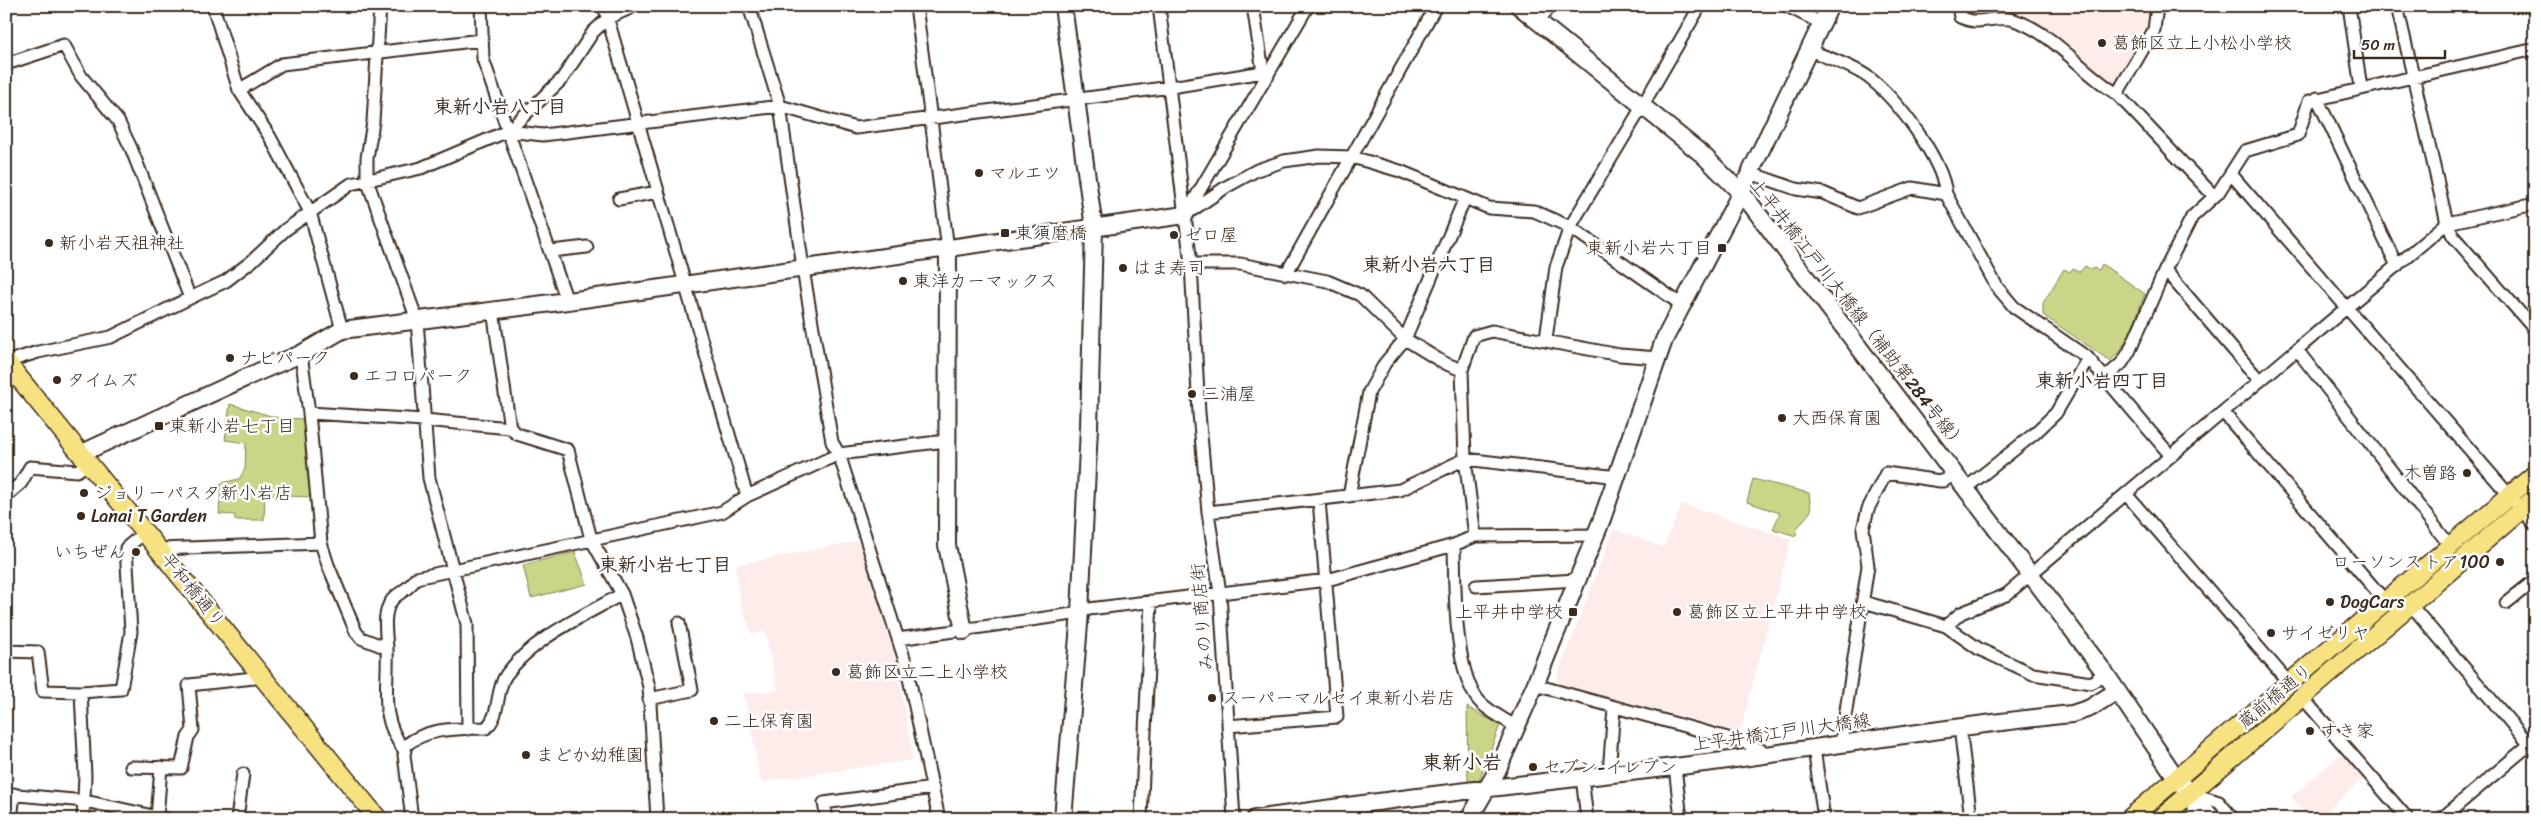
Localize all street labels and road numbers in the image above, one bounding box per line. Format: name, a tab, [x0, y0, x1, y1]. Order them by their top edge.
street label: 上平井橋江戸川大橋線（補助第284号線）	[1741, 171, 1975, 457]
street label: 平和橋通り	[152, 545, 234, 635]
street label: みのり商店街	[1181, 562, 1223, 672]
street label: 蔵前橋通り	[2230, 655, 2320, 737]
street label: 上平井橋江戸川大橋線	[1690, 704, 1872, 760]

